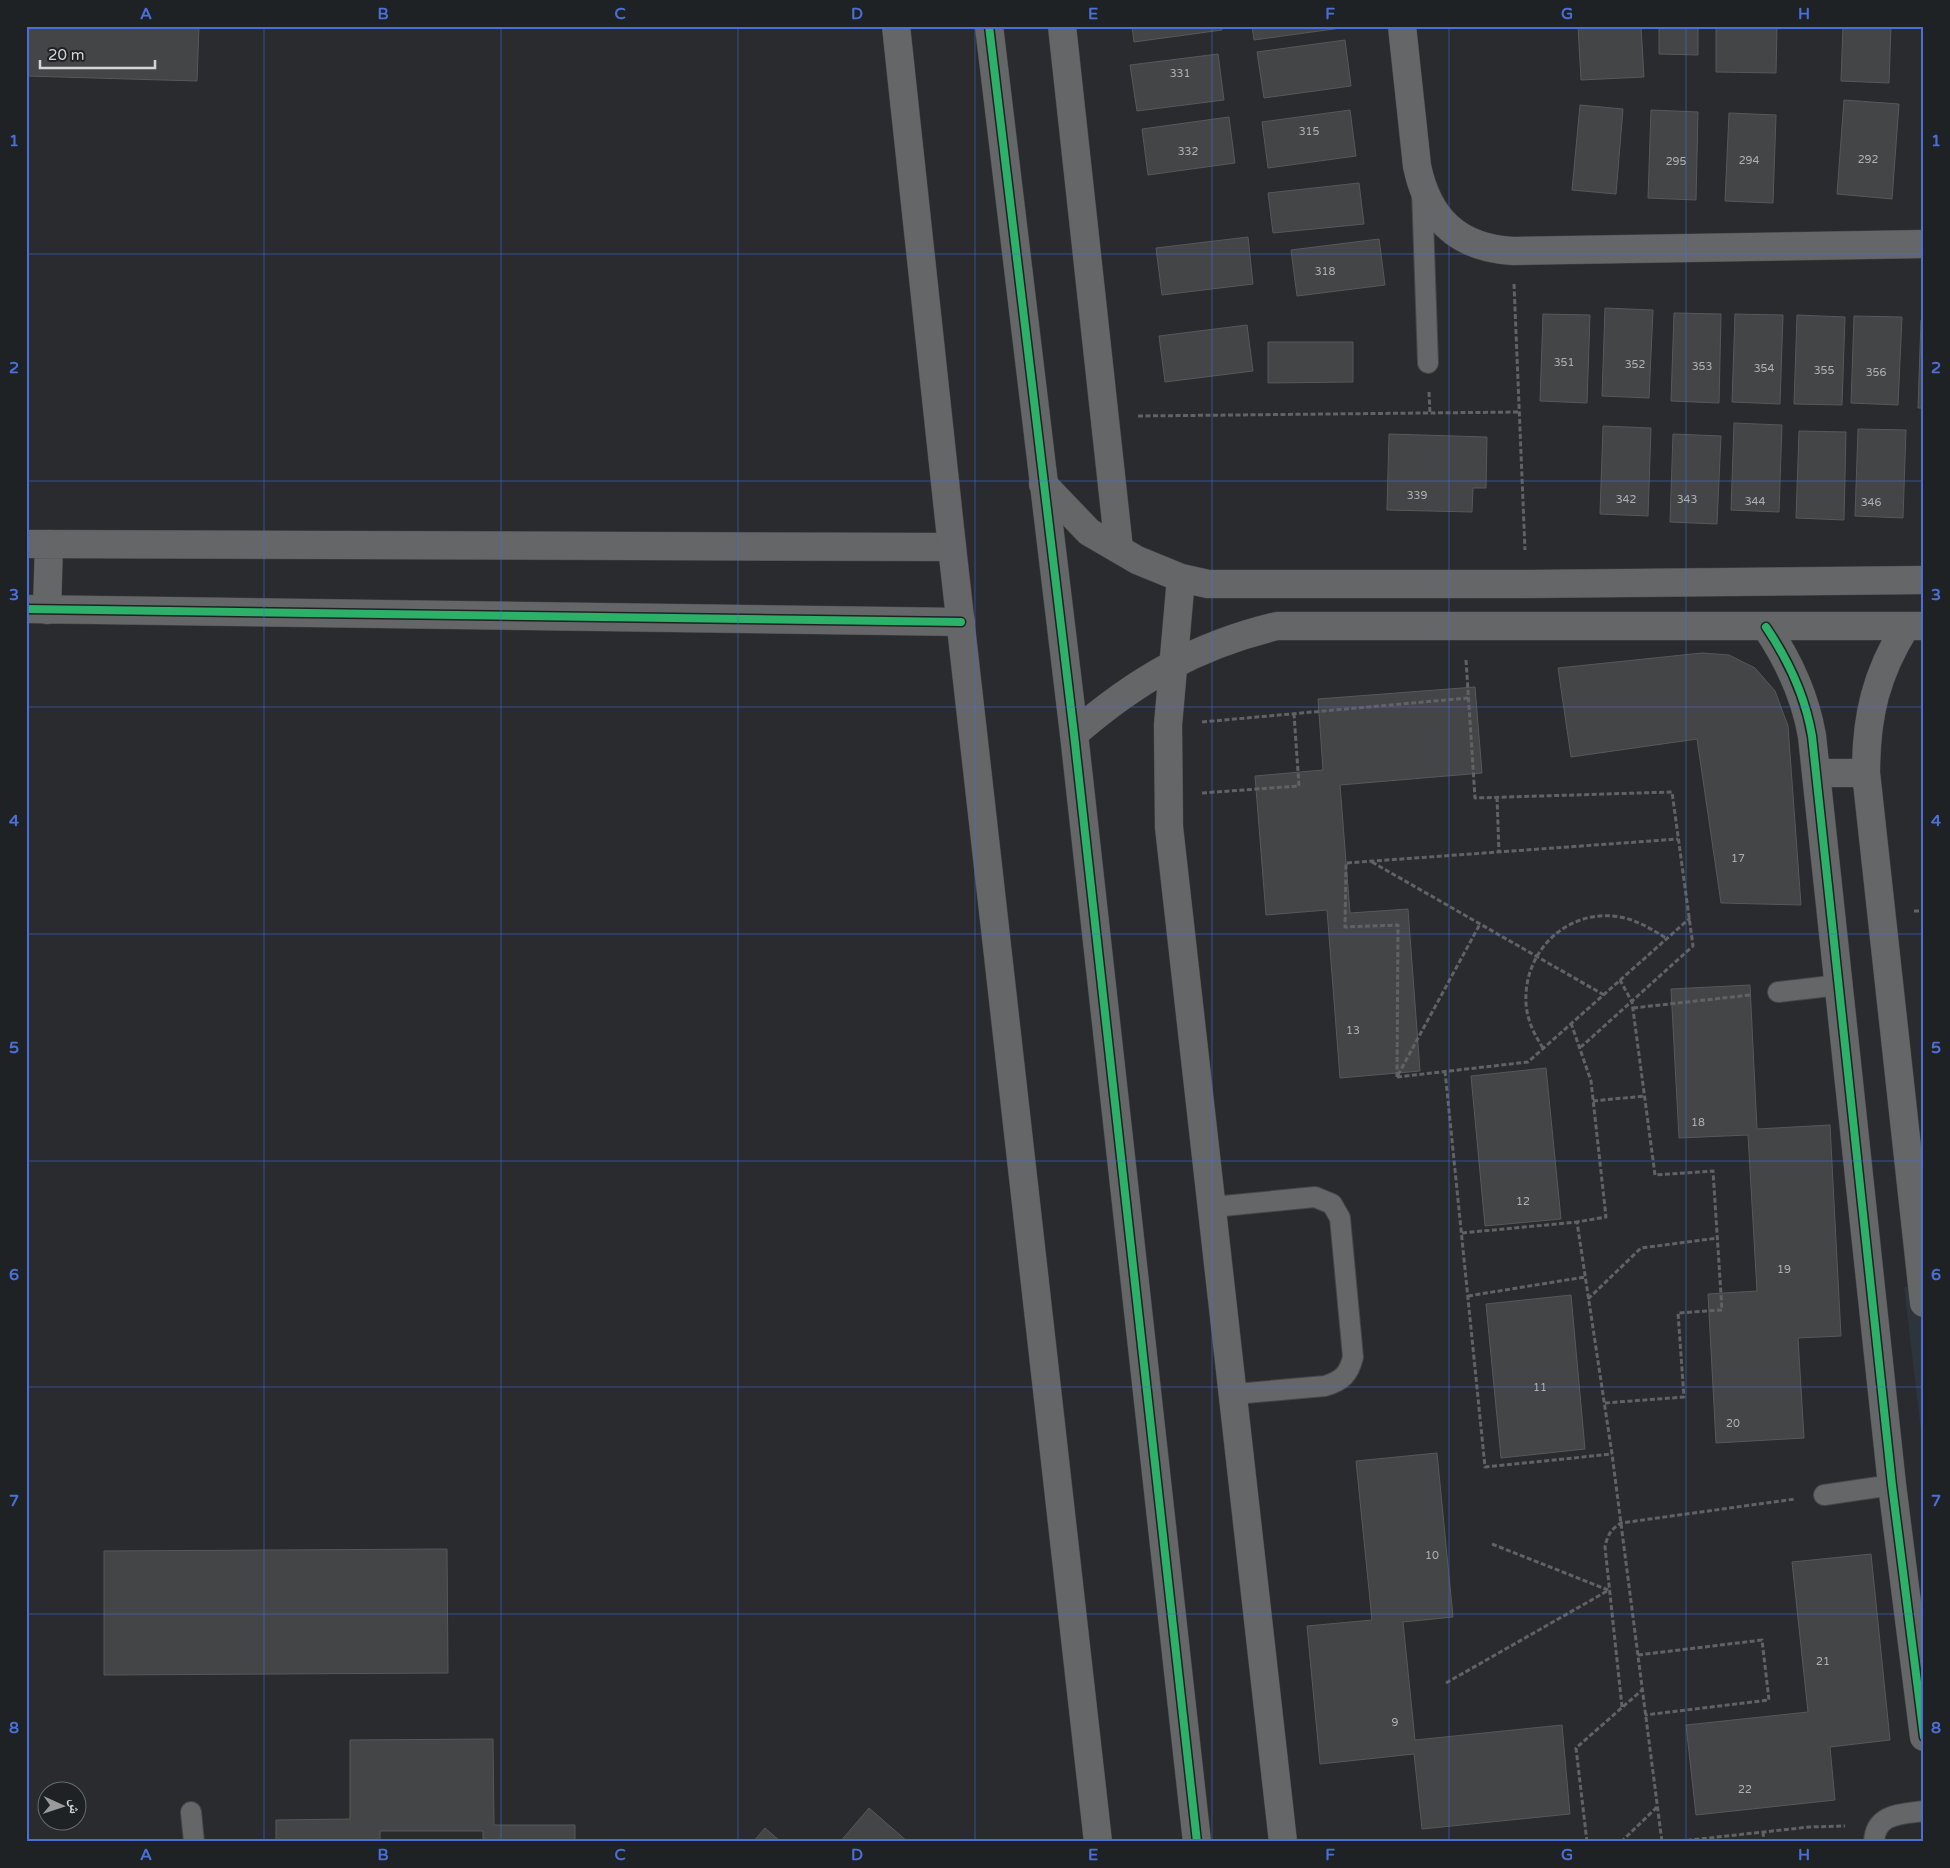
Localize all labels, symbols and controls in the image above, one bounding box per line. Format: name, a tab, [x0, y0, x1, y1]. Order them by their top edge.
text: A	[140, 4, 152, 24]
text: B	[377, 4, 389, 24]
text: C	[614, 4, 626, 24]
text: D	[851, 4, 863, 24]
text: E	[1088, 4, 1098, 24]
text: F	[1325, 4, 1335, 24]
text: G	[1561, 4, 1573, 24]
text: H	[1798, 4, 1810, 24]
scale bar	[40, 38, 155, 70]
text: 20 m	[48, 46, 85, 64]
house number: 331	[1170, 67, 1190, 80]
house number: 315	[1299, 125, 1319, 138]
text: 1	[9, 131, 19, 151]
text: 1	[1931, 131, 1941, 151]
house number: 332	[1178, 145, 1198, 158]
house number: 292	[1858, 153, 1878, 166]
house number: 294	[1739, 154, 1759, 167]
house number: 295	[1666, 155, 1686, 168]
house number: 318	[1315, 265, 1335, 278]
house number: 351	[1554, 356, 1574, 369]
text: 2	[9, 358, 19, 378]
house number: 352	[1625, 358, 1645, 371]
text: 2	[1931, 358, 1941, 378]
house number: 353	[1692, 360, 1712, 373]
house number: 354	[1754, 362, 1774, 375]
house number: 355	[1814, 364, 1834, 377]
house number: 356	[1866, 366, 1886, 379]
house number: 339	[1407, 489, 1427, 502]
house number: 342	[1616, 493, 1636, 506]
house number: 343	[1677, 493, 1697, 506]
house number: 344	[1745, 495, 1765, 508]
house number: 346	[1861, 496, 1881, 509]
text: 3	[9, 585, 19, 605]
text: 3	[1931, 585, 1941, 605]
text: 4	[9, 811, 19, 831]
text: 4	[1931, 811, 1941, 831]
house number: 17	[1731, 852, 1745, 865]
house number: 13	[1346, 1024, 1360, 1037]
text: 5	[9, 1038, 19, 1058]
text: 5	[1931, 1038, 1941, 1058]
house number: 18	[1691, 1116, 1705, 1129]
house number: 12	[1516, 1195, 1530, 1208]
house number: 19	[1777, 1263, 1791, 1276]
text: 6	[9, 1265, 19, 1285]
text: 6	[1931, 1265, 1941, 1285]
house number: 11	[1533, 1381, 1547, 1394]
house number: 20	[1726, 1417, 1740, 1430]
text: 7	[9, 1491, 19, 1511]
text: 7	[1931, 1491, 1941, 1511]
house number: 10	[1425, 1549, 1439, 1562]
house number: 21	[1816, 1655, 1830, 1668]
house number: 9	[1392, 1716, 1399, 1729]
text: 8	[9, 1718, 19, 1738]
text: 8	[1931, 1718, 1941, 1738]
north arrow	[38, 1780, 88, 1830]
house number: 22	[1738, 1783, 1752, 1796]
text: ش	[66, 1799, 83, 1815]
text: A	[140, 1845, 152, 1865]
text: B	[377, 1845, 389, 1865]
text: C	[614, 1845, 626, 1865]
text: D	[851, 1845, 863, 1865]
text: E	[1088, 1845, 1098, 1865]
text: F	[1325, 1845, 1335, 1865]
text: G	[1561, 1845, 1573, 1865]
text: H	[1798, 1845, 1810, 1865]

